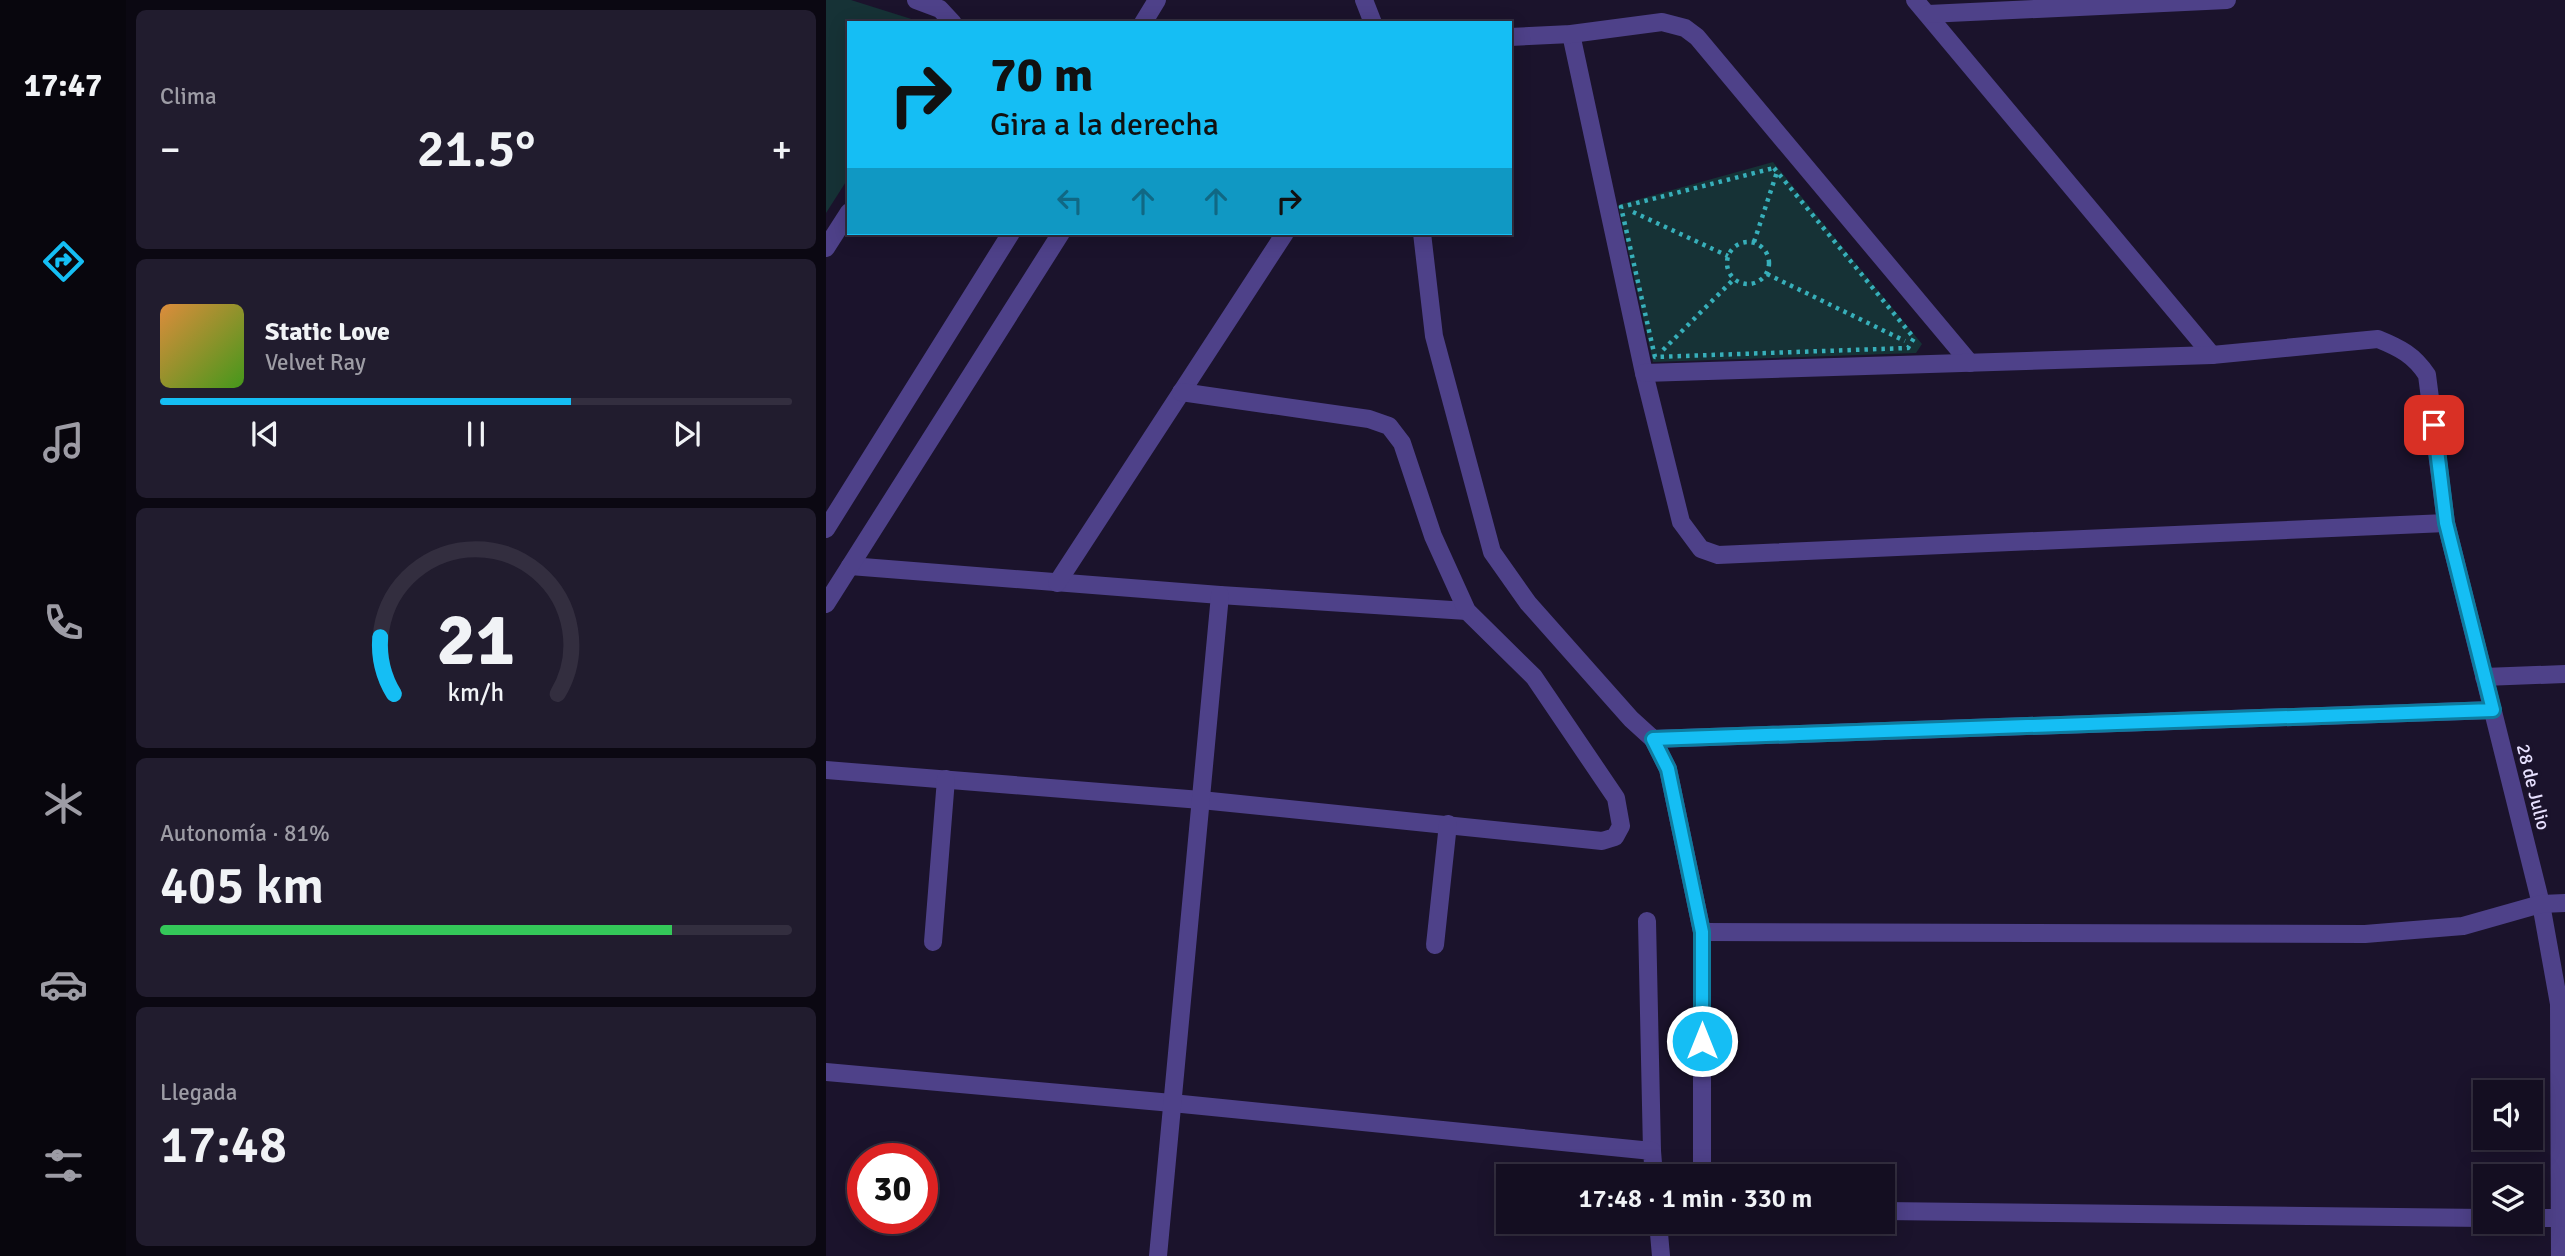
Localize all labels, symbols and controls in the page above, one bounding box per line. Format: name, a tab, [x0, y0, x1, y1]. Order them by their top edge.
text: 70 m	[990, 45, 1093, 105]
icon: right	[875, 49, 966, 140]
text: 17:47	[24, 66, 102, 105]
text: Clima	[160, 82, 217, 111]
text: Gira a la derecha	[990, 105, 1219, 144]
text: 21.5°	[417, 117, 535, 181]
text: −	[160, 126, 181, 173]
text: +	[771, 126, 792, 173]
icon: left	[1051, 182, 1089, 220]
icon: ahead	[1124, 182, 1162, 220]
icon: ahead	[1197, 182, 1235, 220]
icon: right	[1270, 182, 1308, 220]
icon: directions	[39, 237, 88, 286]
text: Static Love	[265, 316, 390, 348]
text: Velvet Ray	[265, 348, 366, 377]
pin	[2404, 395, 2464, 455]
icon: arrive	[2415, 406, 2453, 444]
icon: previous	[246, 415, 284, 453]
icon: pause	[457, 415, 495, 453]
icon: next	[668, 415, 706, 453]
icon: music	[39, 418, 88, 467]
text: 21	[437, 596, 515, 685]
icon: phone	[39, 598, 88, 647]
text: km/h	[448, 677, 504, 708]
street label: 28 de Julio	[2511, 741, 2555, 833]
icon: climate	[39, 779, 88, 828]
text: Autonomía · 81%	[160, 819, 330, 848]
text: 405 km	[160, 854, 324, 918]
icon: car	[39, 960, 88, 1009]
position arrow	[1665, 1004, 1739, 1078]
text: Llegada	[160, 1078, 237, 1107]
map controls	[2473, 1080, 2543, 1234]
button: sound	[2473, 1080, 2543, 1150]
text: 17:48	[160, 1113, 287, 1177]
icon: filters	[39, 1141, 88, 1190]
speed limit sign: 30	[847, 1143, 938, 1234]
button: layers	[2473, 1164, 2543, 1234]
text: 17:48 · 1 min · 330 m	[1579, 1183, 1812, 1215]

